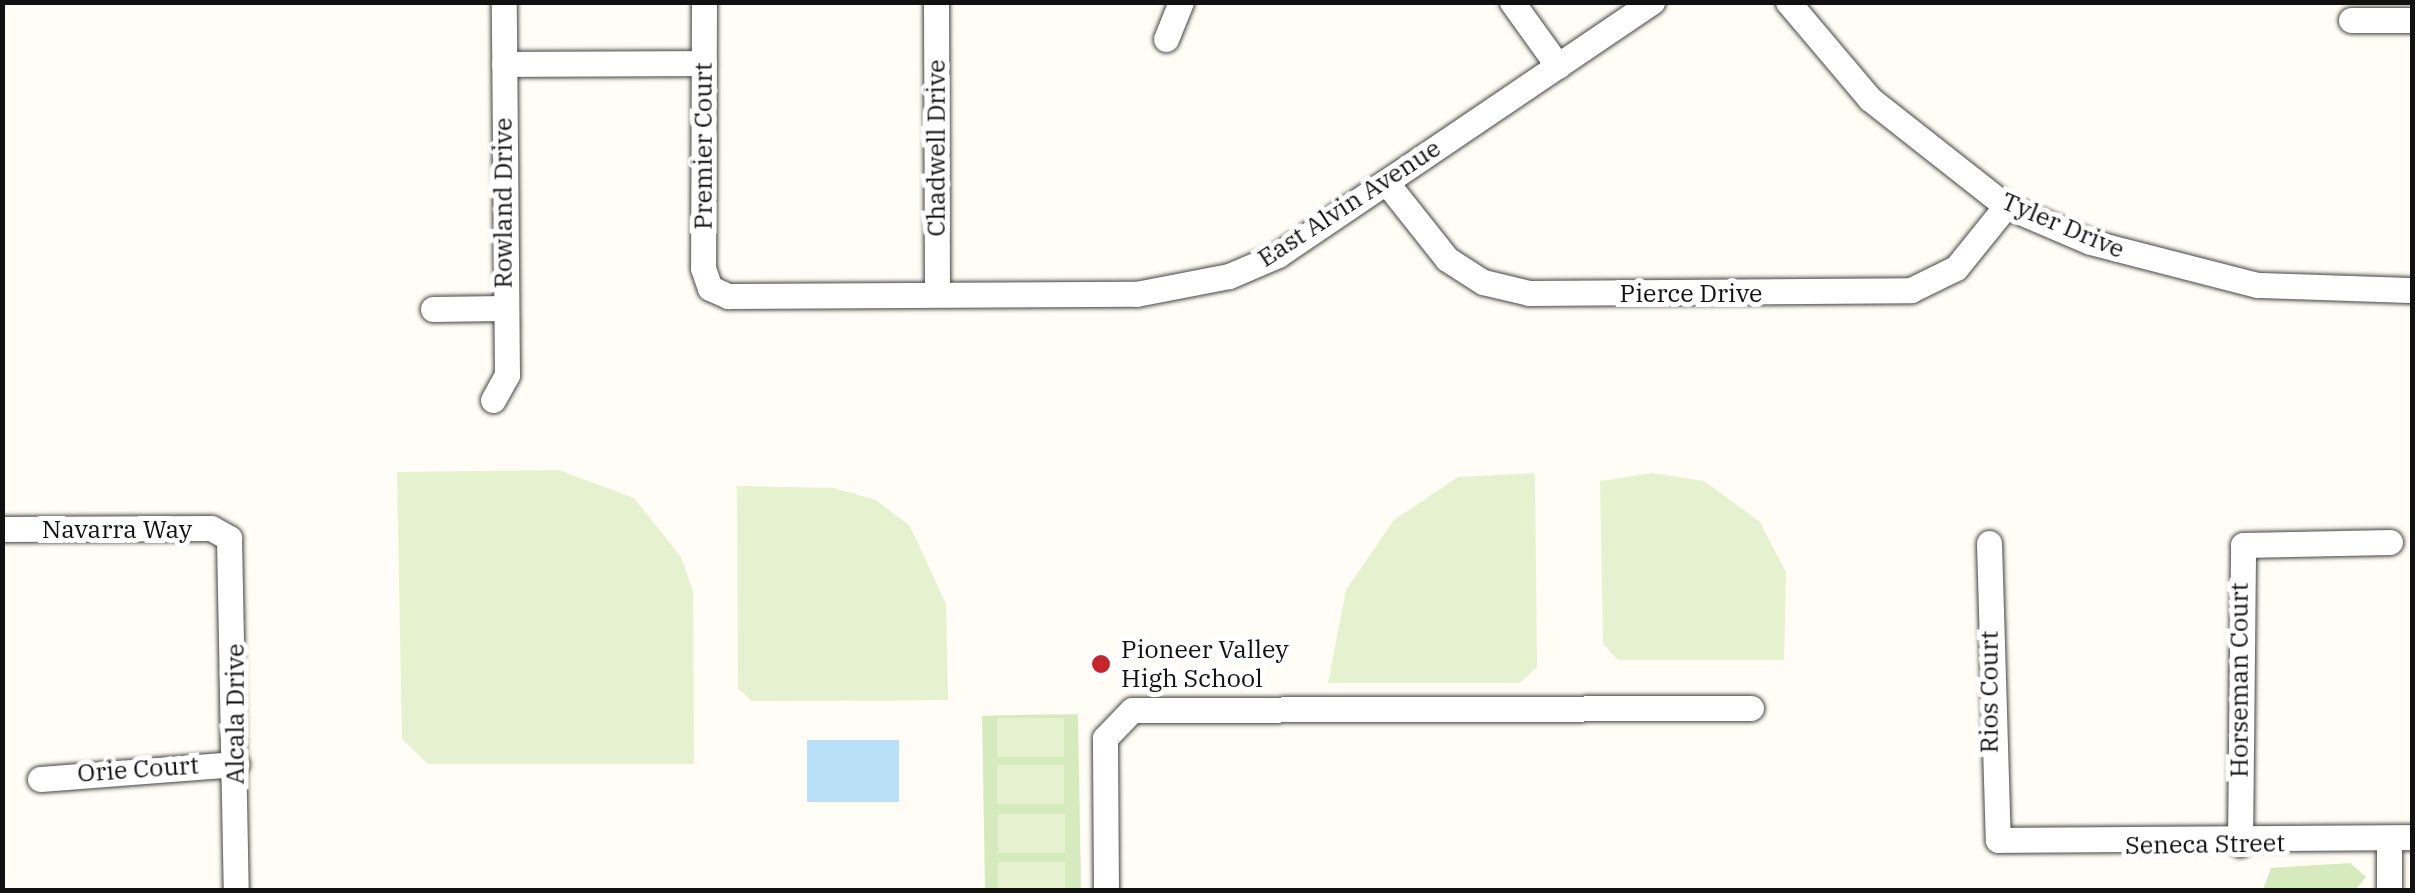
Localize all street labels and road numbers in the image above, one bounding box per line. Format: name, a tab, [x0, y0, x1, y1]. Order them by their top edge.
street label: Chadwell Drive	[921, 59, 951, 237]
street label: Premier Court	[688, 62, 718, 230]
street label: Rowland Drive	[488, 118, 518, 288]
street label: East Alvin Avenue	[1252, 133, 1446, 273]
street label: Tyler Drive	[1997, 186, 2129, 264]
street label: Pierce Drive	[1620, 278, 1762, 308]
street label: Navarra Way	[42, 514, 192, 544]
street label: Horseman Court	[2224, 582, 2254, 778]
street label: Rios Court	[1974, 631, 2004, 753]
street label: Alcala Drive	[220, 644, 250, 784]
street label: Orie Court	[76, 750, 200, 788]
street label: Seneca Street	[2125, 828, 2285, 860]

